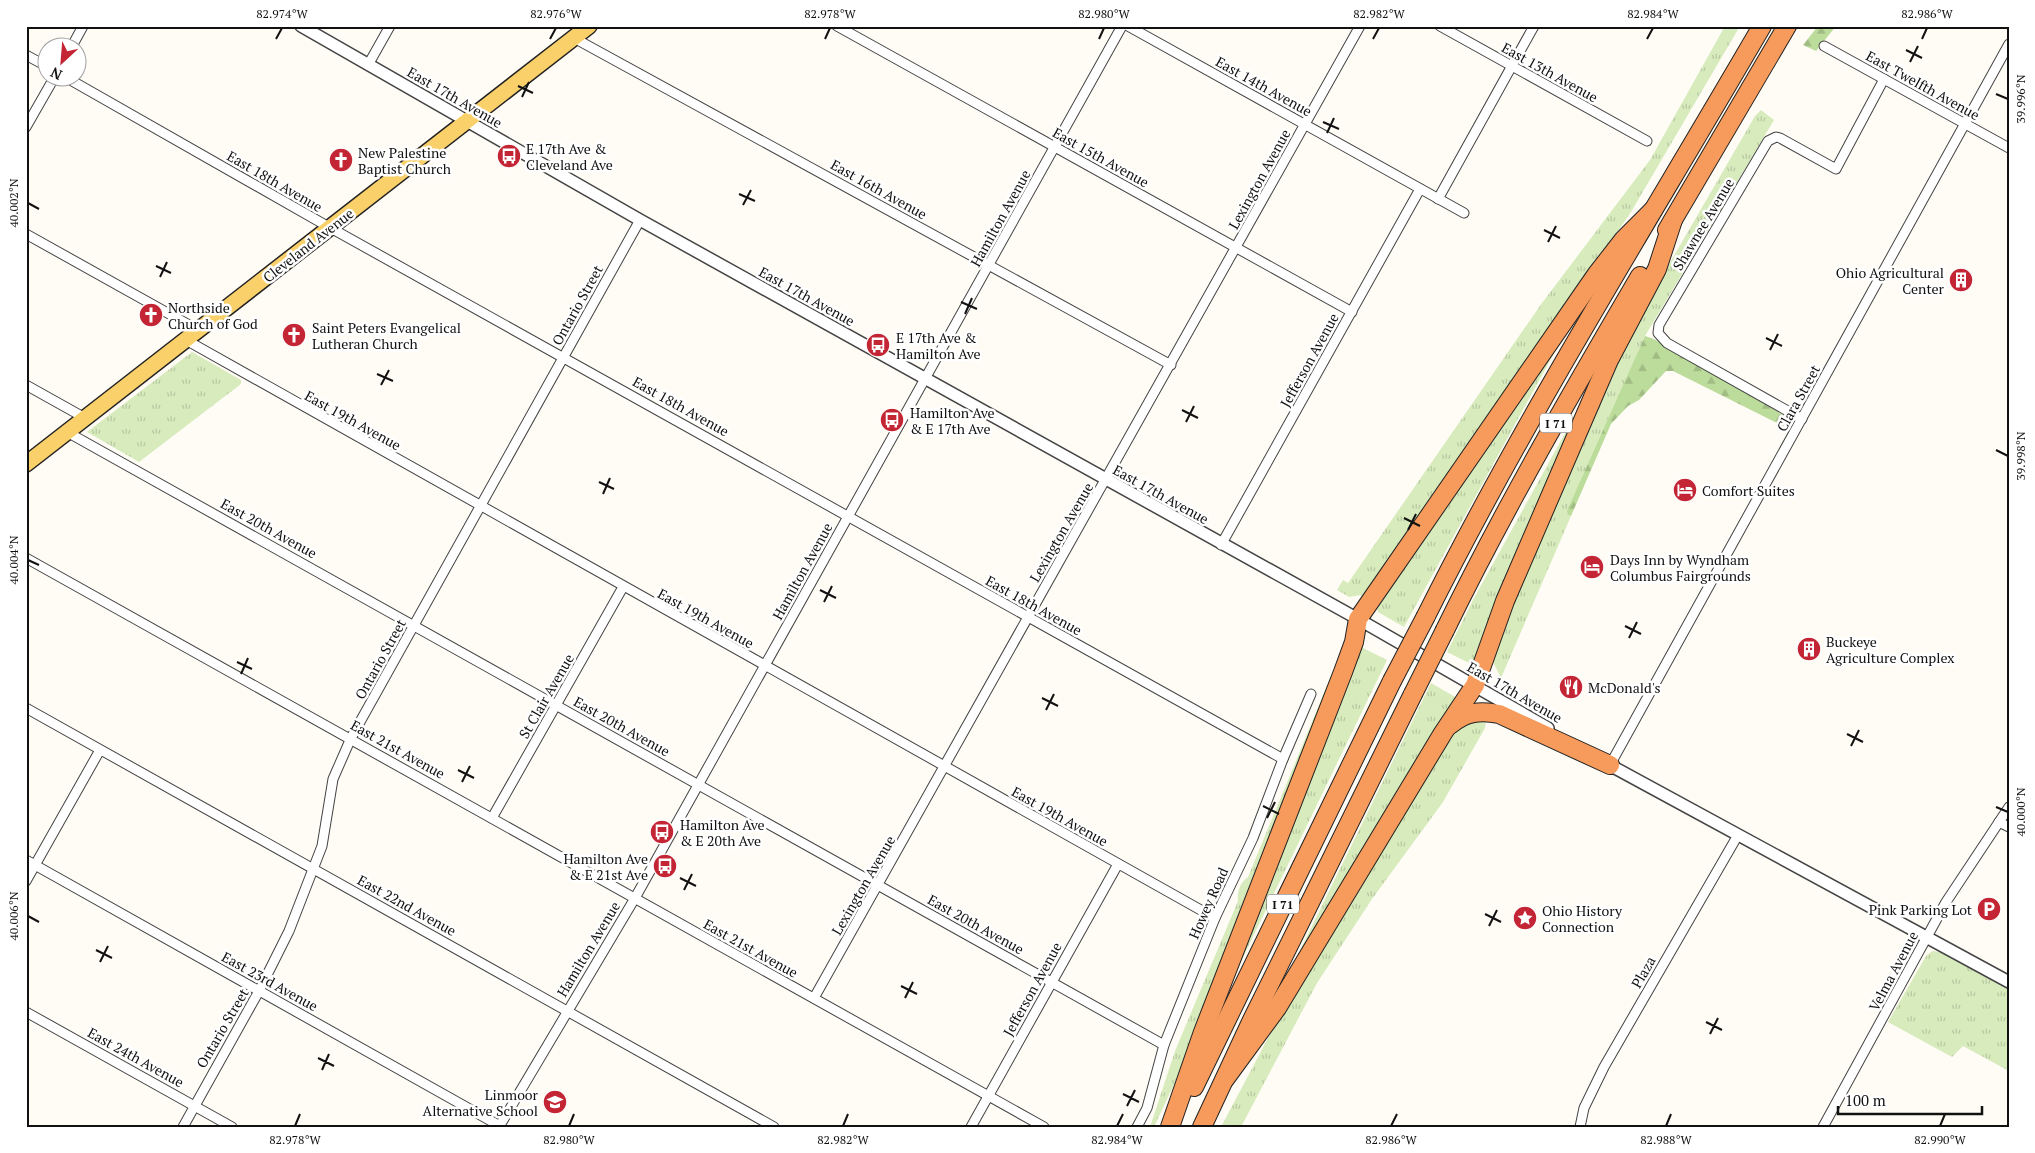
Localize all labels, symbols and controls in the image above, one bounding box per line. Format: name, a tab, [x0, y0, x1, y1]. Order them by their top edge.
text: 82.974°W	[256, 6, 309, 21]
text: 82.976°W	[530, 6, 583, 21]
text: 82.978°W	[804, 6, 857, 21]
text: 82.980°W	[1078, 6, 1131, 21]
text: 82.982°W	[1353, 6, 1406, 21]
text: 82.984°W	[1627, 6, 1680, 21]
text: 82.986°W	[1901, 6, 1954, 21]
north arrow	[38, 38, 88, 88]
street label: East 13th Avenue	[1499, 38, 1601, 106]
street label: East Twelfth Avenue	[1863, 46, 1983, 124]
street label: East 14th Avenue	[1213, 52, 1315, 120]
street label: East 17th Avenue	[404, 62, 506, 132]
text: N	[47, 63, 65, 85]
text: 39.996°N	[2013, 74, 2028, 124]
street label: East 15th Avenue	[1050, 123, 1152, 191]
street label: Lexington Avenue	[1224, 125, 1294, 233]
place label: E 17th Ave & Cleveland Ave	[526, 139, 613, 174]
place label: New Palestine Baptist Church	[358, 143, 451, 178]
bus stop icon: E 17th Ave & Cleveland Ave	[496, 143, 522, 169]
street label: East 18th Avenue	[224, 146, 326, 216]
church icon: New Palestine Baptist Church	[328, 147, 354, 173]
street label: East 16th Avenue	[828, 155, 930, 223]
street label: Hamilton Avenue	[966, 166, 1034, 270]
street label: Shawnee Avenue	[1668, 174, 1738, 274]
text: 40.002°N	[6, 178, 21, 228]
street label: Cleveland Avenue	[259, 204, 357, 286]
street label: Ontario Street	[547, 261, 607, 349]
street label: East 17th Avenue	[756, 262, 858, 330]
place label: Ohio Agricultural Center	[1836, 263, 1945, 298]
building icon: Ohio Agricultural Center	[1948, 267, 1974, 293]
place label: Northside Church of God	[168, 298, 258, 333]
church icon: Northside Church of God	[138, 302, 164, 328]
street label: Jefferson Avenue	[1275, 310, 1343, 410]
place label: Saint Peters Evangelical Lutheran Church	[312, 318, 461, 353]
church icon: Saint Peters Evangelical Lutheran Church	[281, 322, 307, 348]
place label: E 17th Ave & Hamilton Ave	[896, 328, 981, 363]
bus stop icon: E 17th Ave & Hamilton Ave	[865, 332, 891, 358]
street label: Clara Street	[1772, 361, 1825, 435]
street label: East 18th Avenue	[630, 372, 732, 440]
street label: East 19th Avenue	[302, 386, 404, 454]
place label: Hamilton Ave & E 17th Ave	[910, 403, 995, 438]
bus stop icon: Hamilton Ave & E 17th Ave	[879, 407, 905, 433]
road number: I 71	[1540, 413, 1572, 432]
text: 39.998°N	[2013, 431, 2028, 481]
street label: East 17th Avenue	[1110, 460, 1212, 528]
hotel icon: Comfort Suites	[1672, 477, 1698, 503]
street label: Lexington Avenue	[1025, 479, 1097, 585]
place label: Comfort Suites	[1702, 481, 1795, 500]
street label: East 20th Avenue	[218, 494, 320, 562]
street label: Hamilton Avenue	[768, 519, 836, 623]
text: 40.004°N	[6, 535, 21, 585]
place label: Days Inn by Wyndham Columbus Fairgrounds	[1610, 550, 1751, 585]
hotel icon: Days Inn by Wyndham Columbus Fairgrounds	[1579, 554, 1605, 580]
street label: East 18th Avenue	[983, 571, 1085, 639]
street label: East 19th Avenue	[655, 584, 757, 652]
street label: Ontario Street	[350, 615, 410, 703]
place label: Buckeye Agriculture Complex	[1826, 632, 1955, 667]
building icon: Buckeye Agriculture Complex	[1796, 636, 1822, 662]
street label: St Clair Avenue	[514, 650, 578, 742]
street label: East 17th Avenue	[1464, 657, 1566, 727]
restaurant icon: McDonald's	[1558, 674, 1584, 700]
place label: McDonald's	[1588, 678, 1660, 697]
street label: East 20th Avenue	[571, 692, 673, 760]
street label: East 21st Avenue	[347, 715, 449, 783]
street label: East 19th Avenue	[1009, 782, 1111, 850]
text: 40.000°N	[2013, 787, 2028, 837]
place label: Hamilton Ave & E 20th Ave	[680, 815, 765, 850]
bus stop icon: Hamilton Ave & E 20th Ave	[649, 819, 675, 845]
street label: Lexington Avenue	[827, 832, 899, 938]
place label: Hamilton Ave & E 21st Ave	[563, 849, 648, 884]
bus stop icon: Hamilton Ave & E 21st Ave	[652, 853, 678, 879]
street label: Howey Road	[1184, 864, 1232, 942]
street label: East 22nd Avenue	[354, 870, 460, 940]
street label: East 20th Avenue	[925, 890, 1027, 958]
text: 40.006°N	[6, 891, 21, 941]
road number: I 71	[1267, 894, 1299, 914]
parking icon: Pink Parking Lot	[1976, 896, 2002, 922]
street label: Hamilton Avenue	[552, 898, 624, 1000]
place label: Pink Parking Lot	[1869, 900, 1973, 919]
place label: Ohio History Connection	[1542, 901, 1623, 936]
place icon: Ohio History Connection	[1512, 905, 1538, 931]
street label: East 21st Avenue	[700, 914, 802, 982]
street label: Velma Avenue	[1864, 928, 1922, 1014]
street label: Jefferson Avenue	[998, 939, 1066, 1039]
street label: East 23rd Avenue	[219, 947, 321, 1015]
street label: Plaza	[1626, 953, 1660, 991]
street label: Ontario Street	[192, 984, 253, 1071]
street label: East 24th Avenue	[85, 1023, 187, 1091]
scale bar	[1838, 1083, 1981, 1115]
place label: Linmoor Alternative School	[423, 1085, 539, 1120]
school or university icon: Linmoor Alternative School	[542, 1089, 568, 1115]
text: 100 m	[1845, 1090, 1886, 1110]
text: 82.978°W	[269, 1132, 322, 1147]
text: 82.980°W	[543, 1132, 596, 1147]
text: 82.982°W	[817, 1132, 870, 1147]
text: 82.984°W	[1091, 1132, 1144, 1147]
text: 82.986°W	[1365, 1132, 1418, 1147]
text: 82.988°W	[1640, 1132, 1693, 1147]
text: 82.990°W	[1914, 1132, 1967, 1147]

